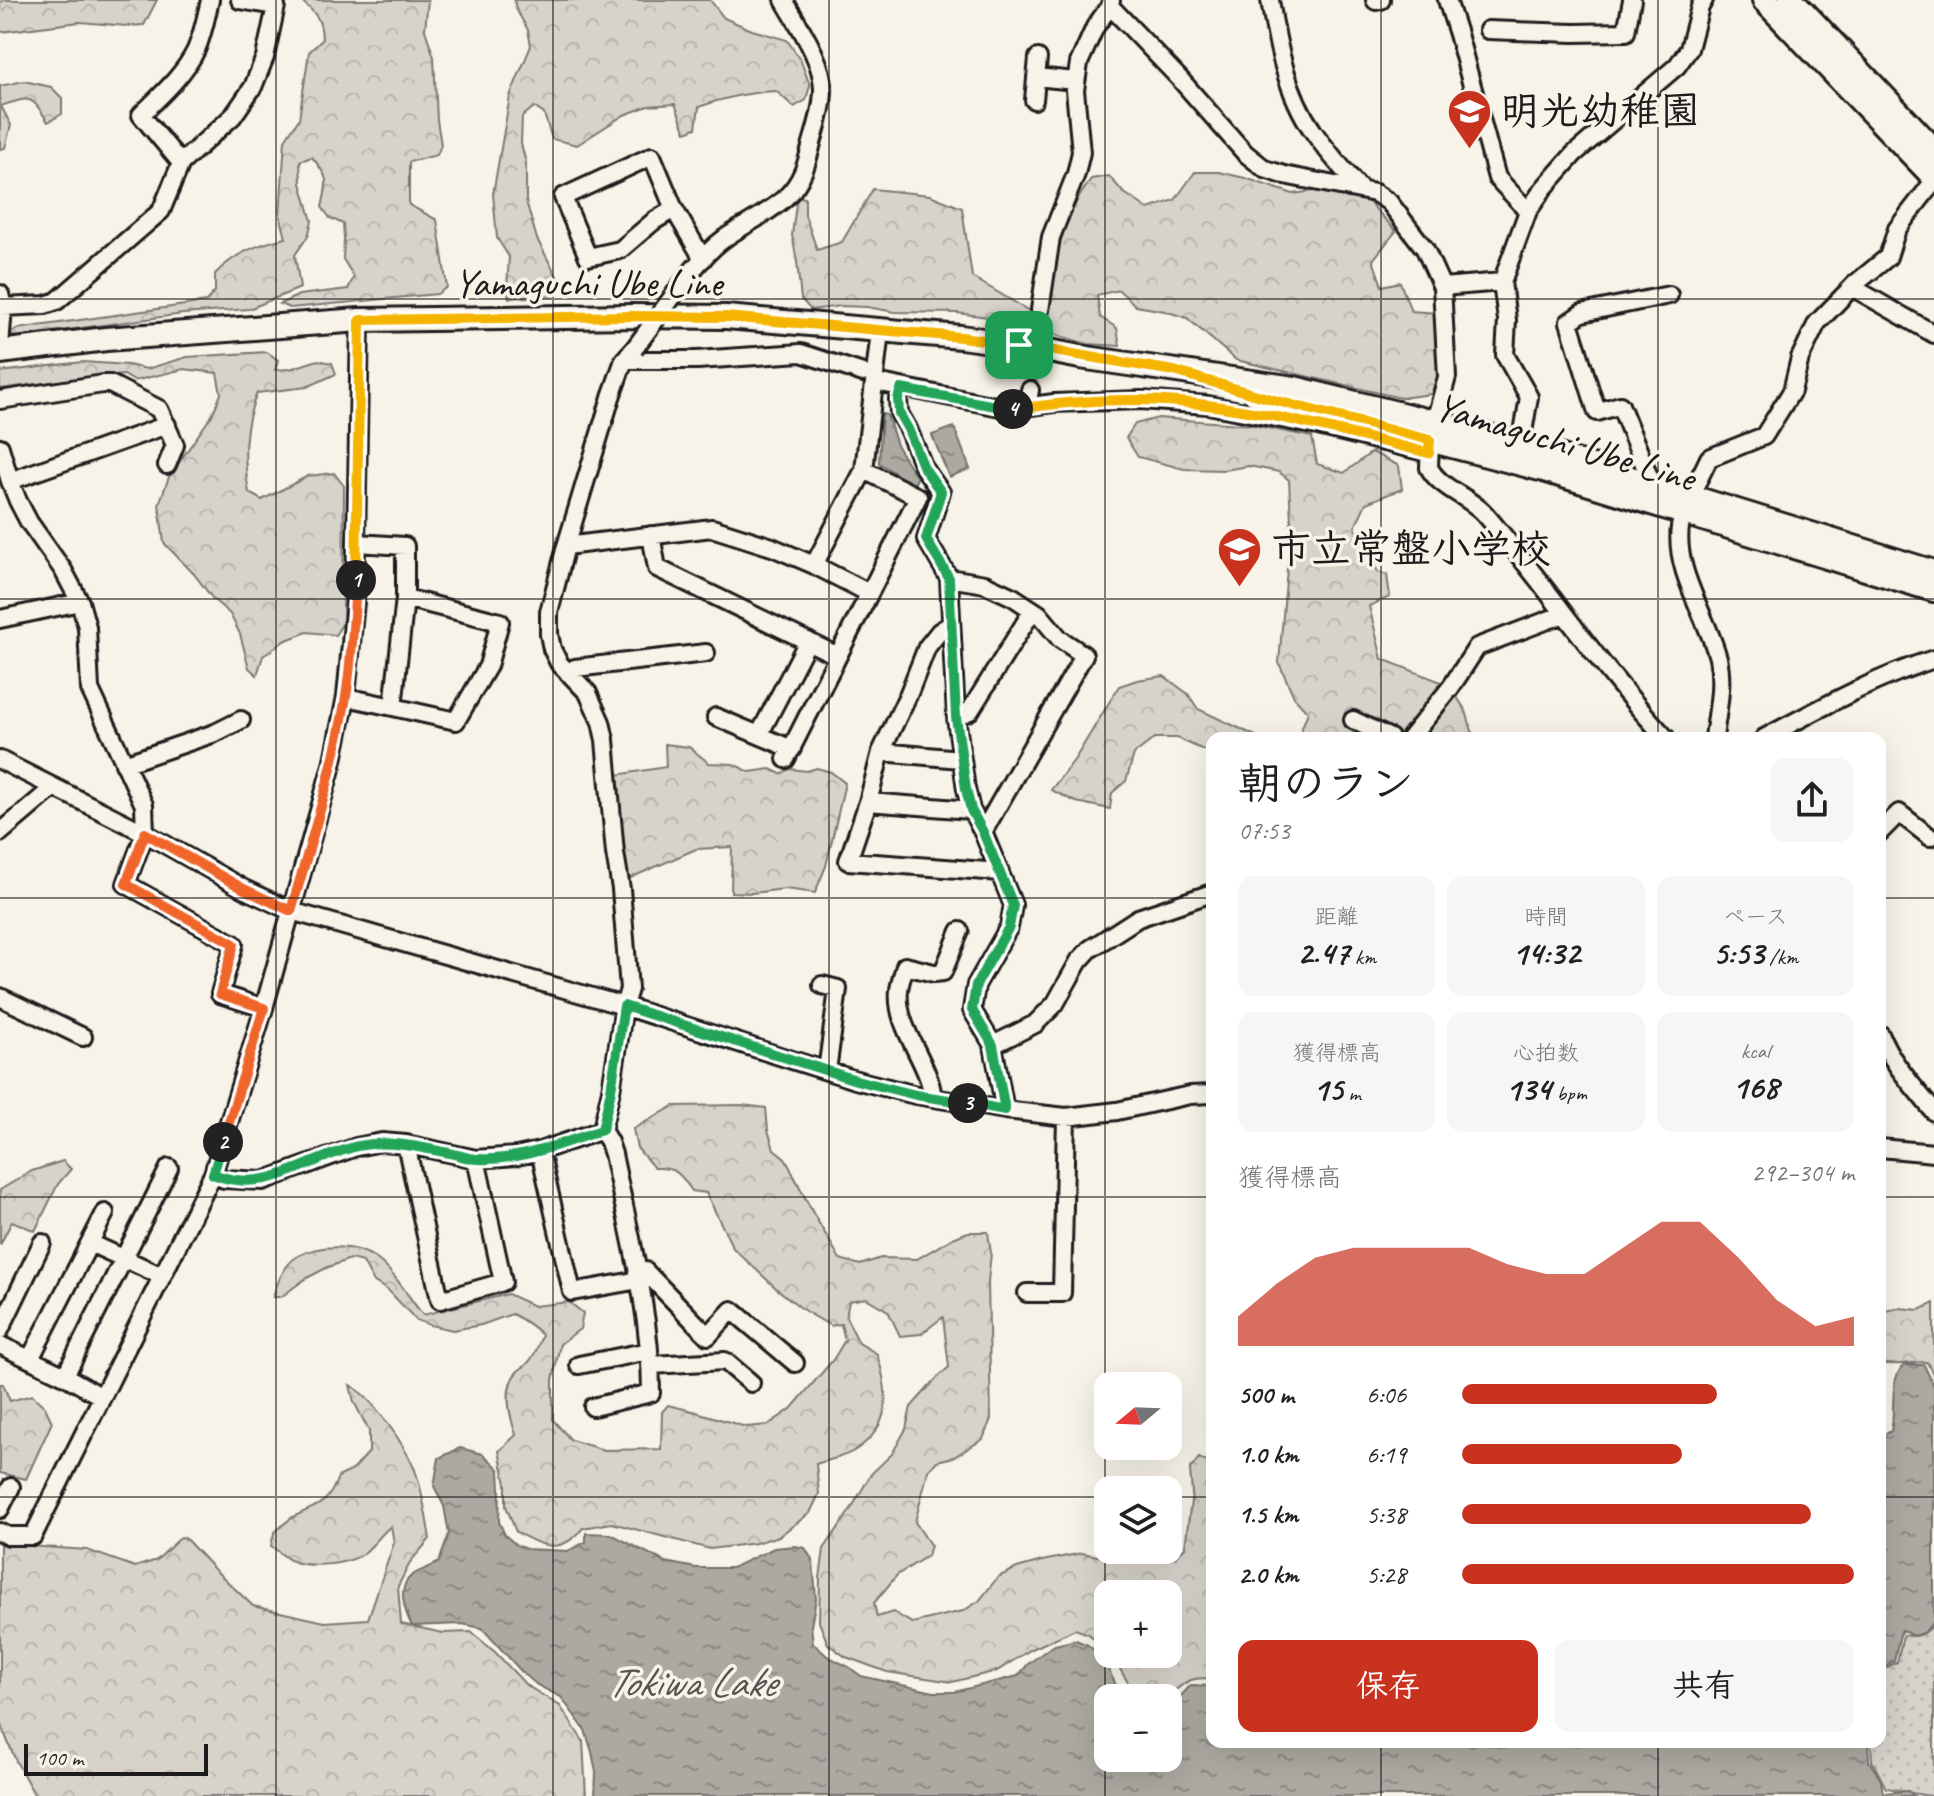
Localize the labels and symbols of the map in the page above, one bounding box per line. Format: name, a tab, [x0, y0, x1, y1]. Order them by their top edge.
place label: 明光幼稚園	[1500, 86, 1700, 136]
school or university icon: 明光幼稚園	[1445, 87, 1493, 150]
street label: Yamaguchi Ube Line	[454, 258, 725, 308]
pin	[985, 311, 1053, 379]
street label: Yamaguchi Ube Line	[1429, 381, 1703, 504]
pin: 4	[993, 389, 1033, 429]
place label: 市立常盤小学校	[1271, 524, 1551, 574]
school or university icon: 市立常盤小学校	[1216, 525, 1264, 588]
pin: 1	[336, 560, 376, 600]
pin: 3	[948, 1083, 988, 1123]
pin: 2	[203, 1122, 243, 1162]
north arrow	[1094, 1372, 1182, 1460]
water label: Tokiwa Lake	[607, 1656, 781, 1709]
scale bar	[24, 1740, 208, 1776]

